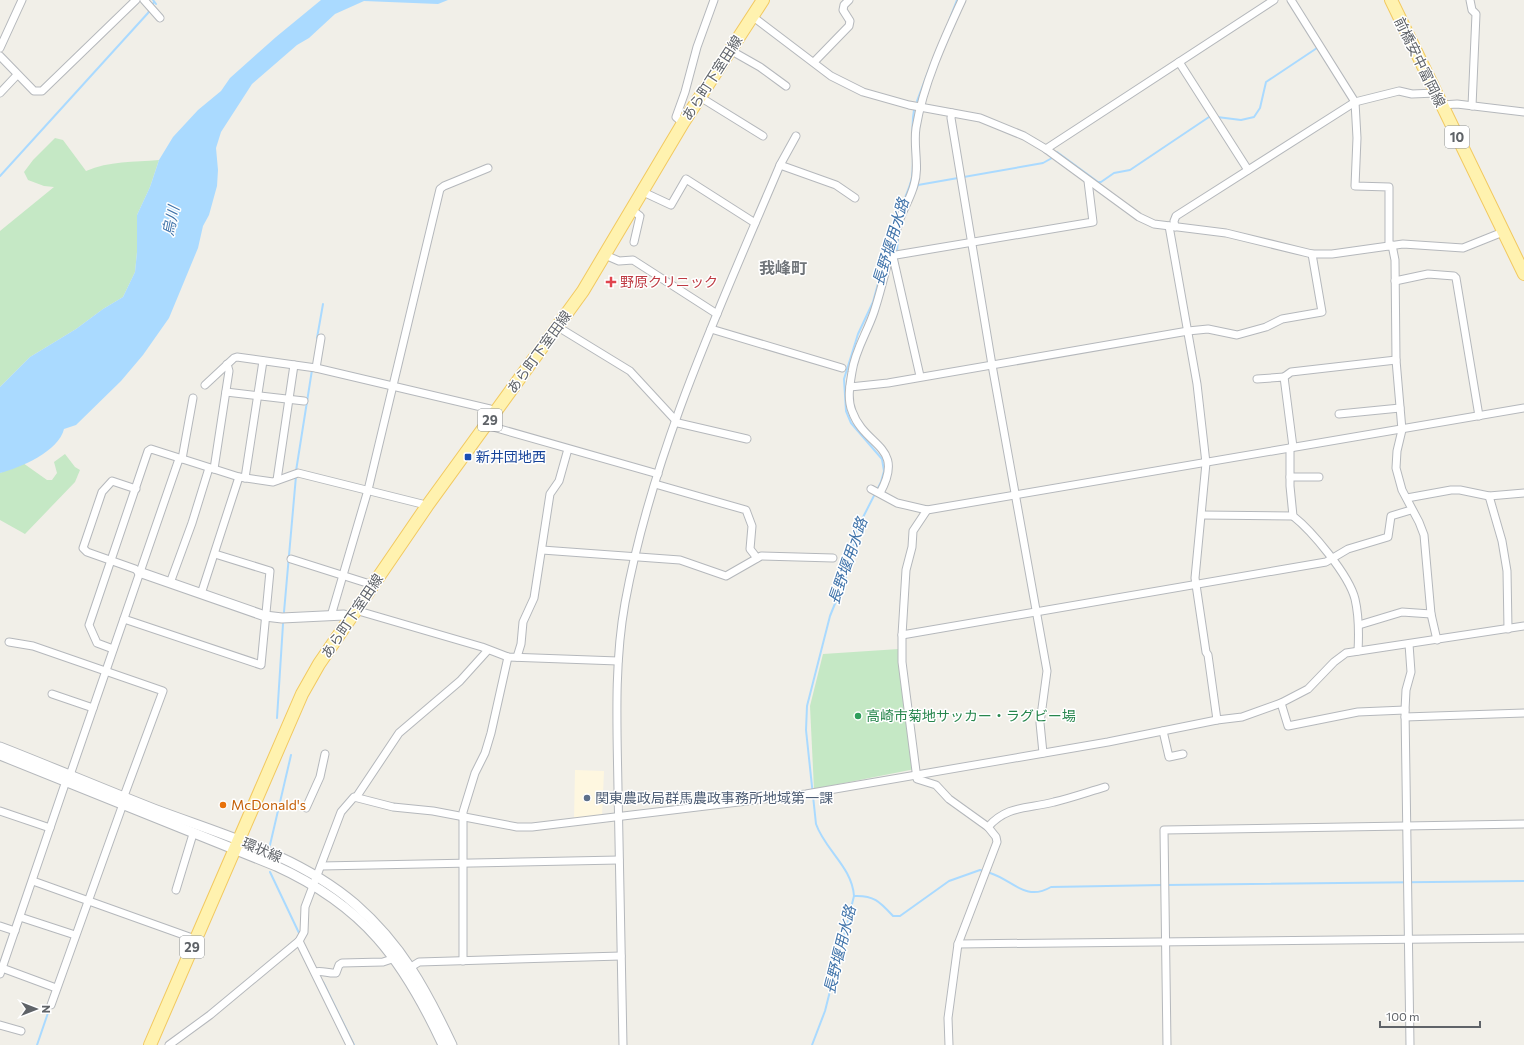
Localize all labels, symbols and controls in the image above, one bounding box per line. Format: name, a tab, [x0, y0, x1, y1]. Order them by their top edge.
street label: 前橋安中富岡線	[1391, 14, 1450, 110]
street label: あら町下室田線	[678, 32, 745, 123]
road number: 10	[1445, 126, 1469, 148]
water label: 長野堰用水路	[868, 194, 912, 287]
water label: 烏川	[158, 202, 182, 237]
district label: 我峰町	[759, 258, 807, 277]
place label: 野原クリニック	[620, 273, 718, 290]
marker: 野原クリニック	[605, 276, 617, 288]
street label: あら町下室田線	[503, 307, 574, 396]
road number: 29	[478, 409, 502, 431]
place label: 新井団地西	[476, 448, 546, 465]
marker: 新井団地西	[463, 452, 473, 462]
water label: 長野堰用水路	[824, 513, 871, 606]
street label: あら町下室田線	[317, 570, 386, 661]
place label: 高崎市菊地サッカー・ラグビー場	[866, 707, 1076, 724]
marker: 高崎市菊地サッカー・ラグビー場	[853, 711, 863, 721]
place label: 関東農政局群馬農政事務所地域第一課	[595, 789, 833, 806]
marker: 関東農政局群馬農政事務所地域第一課	[582, 793, 592, 803]
place label: McDonald's	[231, 796, 306, 813]
marker: McDonald's	[218, 800, 228, 810]
street label: 環状線	[240, 834, 285, 866]
water label: 長野堰用水路	[819, 902, 859, 996]
road number: 29	[180, 936, 204, 958]
north arrow	[16, 989, 56, 1029]
scale bar	[1380, 1003, 1480, 1029]
text: N	[40, 1005, 53, 1013]
text: 100 m	[1386, 1009, 1420, 1023]

